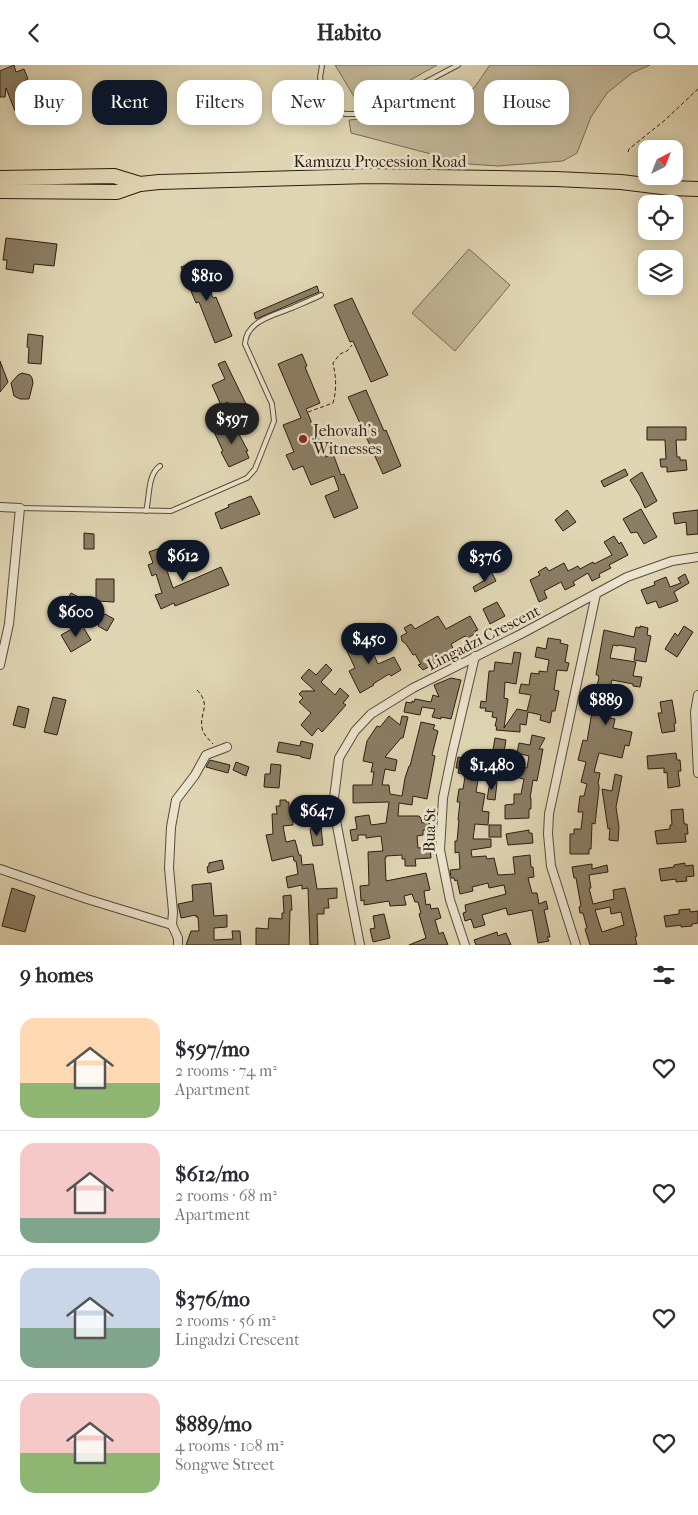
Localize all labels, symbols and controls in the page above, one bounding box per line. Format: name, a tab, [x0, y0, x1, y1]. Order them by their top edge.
icon: back	[20, 19, 48, 47]
icon: search	[650, 19, 678, 47]
text: Habito	[317, 20, 381, 46]
chip: Buy	[15, 80, 82, 125]
chip: Rent	[92, 80, 167, 125]
chip: Filters	[177, 80, 262, 125]
chip: New	[272, 80, 344, 125]
chip: Apartment	[354, 80, 474, 125]
chip: House	[484, 80, 569, 125]
north arrow	[638, 140, 682, 185]
map controls	[638, 140, 683, 295]
street label: Kamuzu Procession Road	[293, 152, 467, 171]
button: locate	[638, 195, 683, 240]
button: layers	[638, 250, 683, 295]
pin: $810	[177, 259, 237, 302]
text: $810	[191, 266, 223, 285]
pin: $597	[202, 403, 262, 445]
text: $597	[216, 409, 248, 428]
place label: Jehovah's Witnesses	[311, 421, 382, 458]
marker: Jehovah's Witnesses	[297, 433, 309, 445]
pin: $612	[153, 539, 213, 582]
pin: $376	[455, 541, 515, 583]
text: $612	[167, 546, 199, 565]
text: $376	[469, 547, 501, 566]
pin: $600	[46, 595, 106, 638]
street label: Lingadzi Crescent	[423, 601, 543, 674]
text: $600	[58, 602, 94, 621]
pin: $450	[339, 623, 399, 665]
text: $450	[352, 629, 386, 648]
pin: $889	[576, 683, 636, 726]
text: $889	[589, 690, 623, 709]
pin: $1,480	[451, 749, 533, 791]
text: $1,480	[470, 755, 514, 774]
pin: $647	[287, 795, 347, 837]
text: $647	[300, 801, 334, 820]
street label: Bua St	[420, 807, 439, 852]
icon: filters	[650, 961, 678, 989]
text: 9 homes	[20, 963, 93, 987]
text: $597/mo	[175, 1037, 250, 1061]
icon: home	[60, 1038, 120, 1098]
icon: heart	[650, 1054, 678, 1082]
text: 2 rooms · 74 m²	[175, 1061, 277, 1080]
text: Apartment	[175, 1080, 250, 1099]
text: $612/mo	[175, 1162, 249, 1186]
icon: home	[60, 1163, 120, 1223]
icon: heart	[650, 1179, 678, 1207]
text: 2 rooms · 68 m²	[175, 1186, 277, 1205]
text: Apartment	[175, 1205, 250, 1224]
text: $376/mo	[175, 1287, 250, 1311]
icon: home	[60, 1288, 120, 1348]
icon: heart	[650, 1304, 678, 1332]
text: 2 rooms · 56 m²	[175, 1311, 276, 1330]
text: Lingadzi Crescent	[175, 1330, 300, 1349]
text: $889/mo	[175, 1412, 252, 1436]
icon: home	[60, 1413, 120, 1473]
icon: heart	[650, 1429, 678, 1457]
text: 4 rooms · 108 m²	[175, 1436, 284, 1455]
text: Songwe Street	[175, 1455, 275, 1474]

